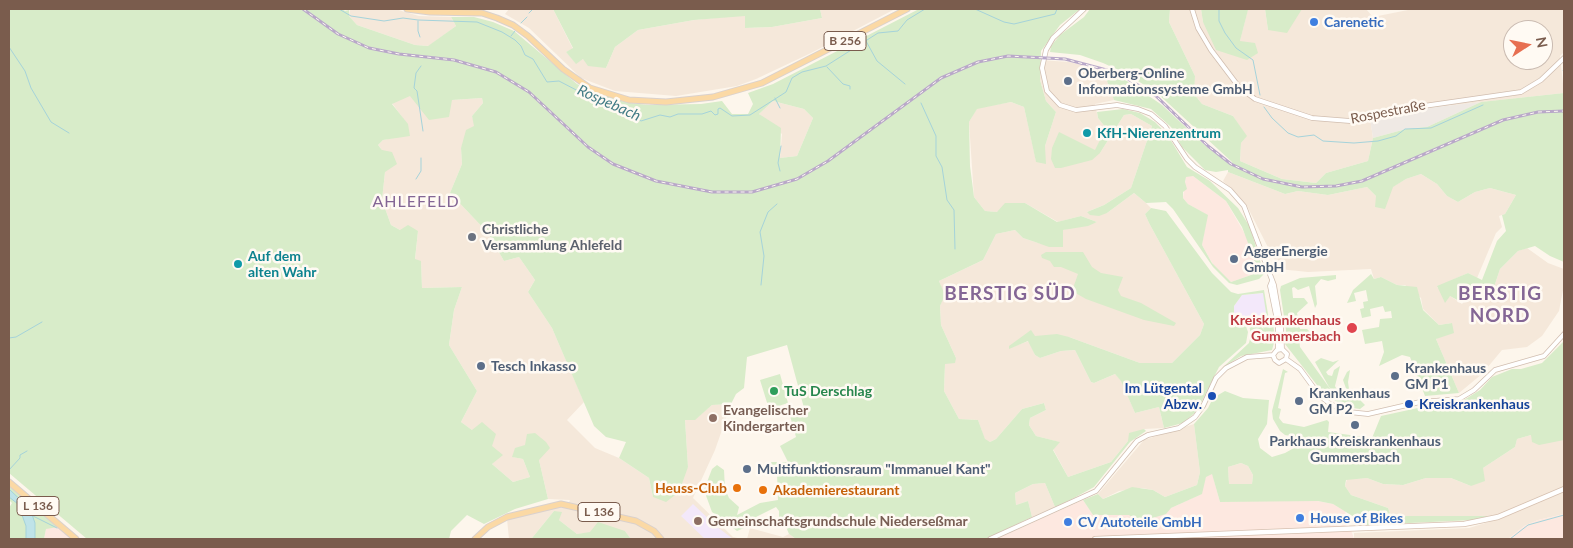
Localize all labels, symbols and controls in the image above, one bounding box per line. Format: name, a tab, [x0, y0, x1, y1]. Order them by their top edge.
place label: Carenetic	[1324, 14, 1384, 30]
marker: Carenetic	[1308, 16, 1320, 28]
north arrow	[1503, 20, 1553, 70]
road number: B 256	[824, 31, 866, 50]
text: N	[1533, 35, 1552, 49]
place label: Oberberg-Online Informationssysteme GmbH	[1078, 65, 1253, 98]
marker: Oberberg-Online Informationssysteme GmbH	[1062, 75, 1074, 87]
water label: Rospebach	[574, 81, 644, 125]
street label: Rospestraße	[1349, 96, 1427, 128]
place label: KfH-Nierenzentrum	[1097, 125, 1221, 141]
marker: KfH-Nierenzentrum	[1081, 127, 1093, 139]
district label: AHLEFELD	[371, 192, 461, 212]
place label: Christliche Versammlung Ahlefeld	[482, 221, 622, 253]
marker: Christliche Versammlung Ahlefeld	[466, 231, 478, 243]
place label: AggerEnergie GmbH	[1244, 243, 1328, 276]
place label: Auf dem alten Wahr	[248, 248, 317, 280]
marker: AggerEnergie GmbH	[1228, 253, 1240, 265]
marker: Auf dem alten Wahr	[232, 258, 244, 270]
district label: BERSTIG SÜD	[943, 283, 1077, 305]
district label: BERSTIG NORD	[1457, 283, 1543, 327]
place label: Kreiskrankenhaus Gummersbach	[1230, 312, 1341, 344]
marker: Kreiskrankenhaus Gummersbach	[1345, 321, 1359, 335]
place label: Tesch Inkasso	[491, 358, 576, 374]
marker: Tesch Inkasso	[475, 360, 487, 372]
place label: Krankenhaus GM P1	[1405, 360, 1486, 392]
marker: Krankenhaus GM P1	[1389, 370, 1401, 382]
place label: Im Lütgental Abzw.	[1124, 380, 1202, 412]
place label: TuS Derschlag	[784, 383, 872, 399]
marker: TuS Derschlag	[768, 385, 780, 397]
place label: Krankenhaus GM P2	[1309, 385, 1390, 418]
marker: Im Lütgental Abzw.	[1206, 390, 1218, 402]
marker: Krankenhaus GM P2	[1293, 395, 1305, 407]
place label: Kreiskrankenhaus	[1419, 396, 1530, 412]
marker: Kreiskrankenhaus	[1403, 398, 1415, 410]
place label: Evangelischer Kindergarten	[723, 402, 808, 434]
marker: Evangelischer Kindergarten	[707, 412, 719, 424]
marker: Parkhaus Kreiskrankenhaus Gummersbach	[1349, 419, 1361, 431]
place label: Parkhaus Kreiskrankenhaus Gummersbach	[1269, 433, 1441, 466]
place label: Multifunktionsraum "Immanuel Kant"	[757, 461, 991, 477]
marker: Multifunktionsraum "Immanuel Kant"	[741, 463, 753, 475]
place label: Heuss-Club	[655, 480, 727, 496]
marker: Heuss-Club	[731, 482, 743, 494]
place label: Akademierestaurant	[773, 482, 900, 498]
marker: Akademierestaurant	[757, 484, 769, 496]
road number: L 136	[17, 496, 59, 516]
road number: L 136	[578, 502, 620, 522]
place label: House of Bikes	[1310, 510, 1403, 526]
marker: House of Bikes	[1294, 512, 1306, 524]
place label: Gemeinschaftsgrundschule Niederseßmar	[708, 513, 968, 529]
place label: CV Autoteile GmbH	[1078, 514, 1202, 530]
marker: Gemeinschaftsgrundschule Niederseßmar	[692, 515, 704, 527]
marker: CV Autoteile GmbH	[1062, 516, 1074, 528]

